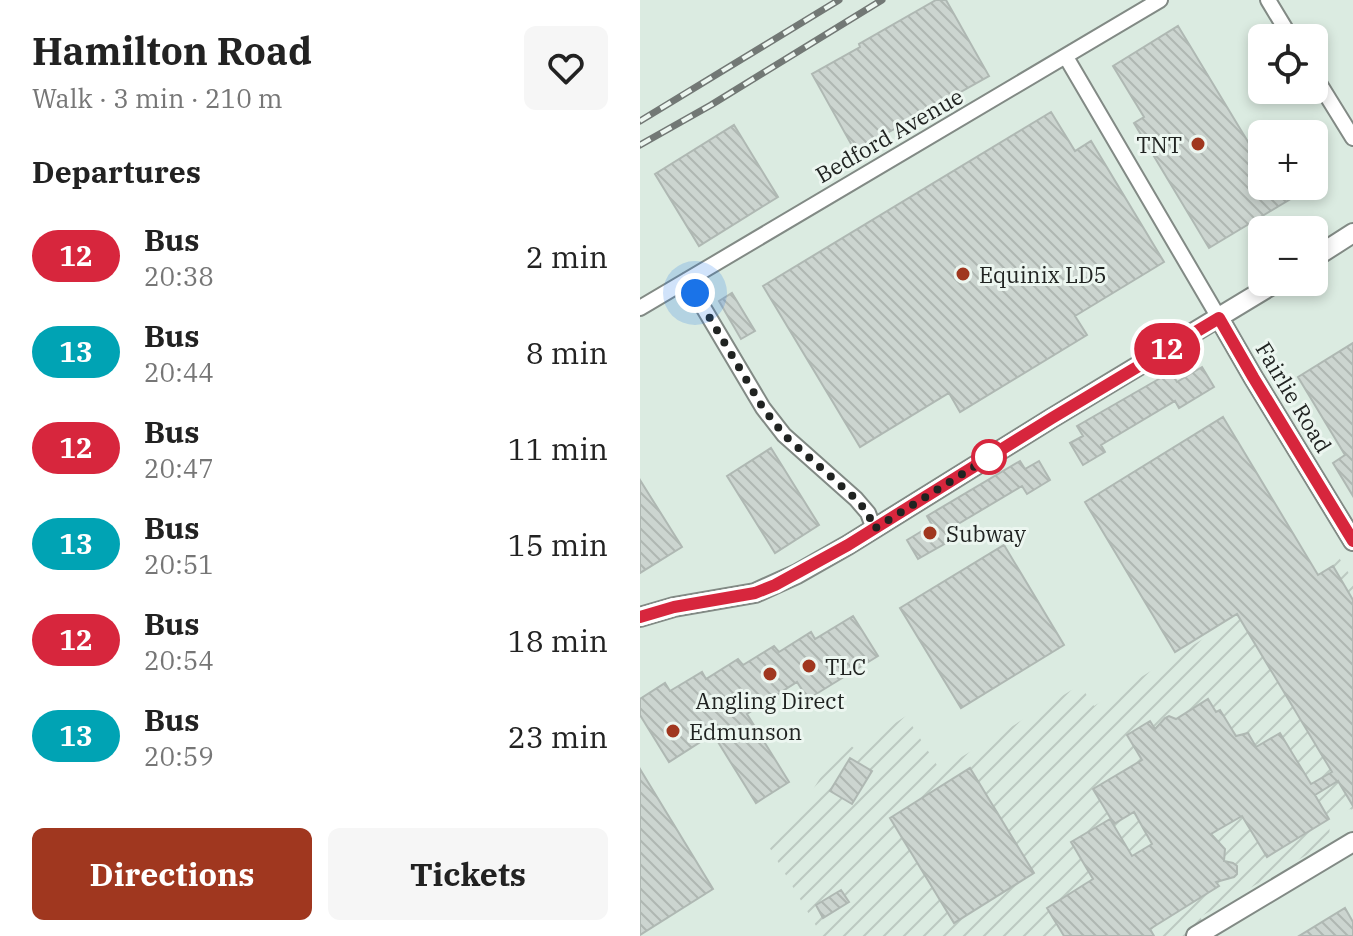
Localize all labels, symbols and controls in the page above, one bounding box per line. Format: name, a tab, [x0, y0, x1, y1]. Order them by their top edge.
map controls	[1248, 24, 1328, 296]
button: locate	[1248, 24, 1328, 104]
text: Hamilton Road	[32, 26, 312, 75]
button: heart	[524, 26, 608, 110]
text: Walk · 3 min · 210 m	[32, 81, 283, 115]
street label: Bedford Avenue	[810, 81, 968, 189]
button: +	[1248, 120, 1328, 200]
place label: TNT	[1136, 130, 1182, 159]
marker: TNT	[1189, 135, 1207, 153]
text: Departures	[32, 152, 201, 191]
button: −	[1248, 216, 1328, 296]
text: Bus	[144, 220, 199, 259]
text: 12	[59, 237, 93, 274]
text: 2 min	[526, 237, 608, 276]
text: 20:38	[144, 259, 214, 293]
place label: Equinix LD5	[979, 260, 1107, 289]
marker: Equinix LD5	[954, 265, 972, 283]
your location	[675, 273, 715, 313]
text: Bus	[144, 316, 199, 355]
line badge: 12	[1131, 323, 1203, 375]
text: 12	[1150, 330, 1184, 367]
text: 13	[59, 333, 93, 370]
text: 8 min	[526, 333, 608, 372]
street label: Fairlie Road	[1250, 336, 1338, 458]
text: 20:44	[144, 355, 214, 389]
text: Bus	[144, 412, 199, 451]
text: 12	[59, 429, 93, 466]
text: 11 min	[508, 429, 608, 468]
unlabelled marker	[972, 440, 1006, 474]
text: 20:47	[144, 451, 214, 485]
text: Bus	[144, 508, 199, 547]
place label: Subway	[946, 519, 1026, 548]
marker: Subway	[921, 524, 939, 542]
text: 13	[59, 525, 93, 562]
text: 15 min	[508, 525, 608, 564]
text: 20:51	[144, 547, 214, 581]
text: Bus	[144, 604, 199, 643]
text: 12	[59, 621, 93, 658]
text: 18 min	[508, 621, 608, 660]
text: 20:54	[144, 643, 214, 677]
place label: TLC	[825, 652, 866, 681]
marker: TLC	[800, 657, 818, 675]
marker: Angling Direct	[761, 665, 779, 683]
place label: Angling Direct	[696, 686, 845, 715]
text: Bus	[144, 700, 199, 739]
text: 13	[59, 717, 93, 754]
text: 23 min	[508, 717, 608, 756]
place label: Edmunson	[689, 717, 802, 746]
marker: Edmunson	[664, 722, 682, 740]
text: 20:59	[144, 739, 214, 773]
button: Directions	[32, 828, 312, 920]
button: Tickets	[328, 828, 608, 920]

